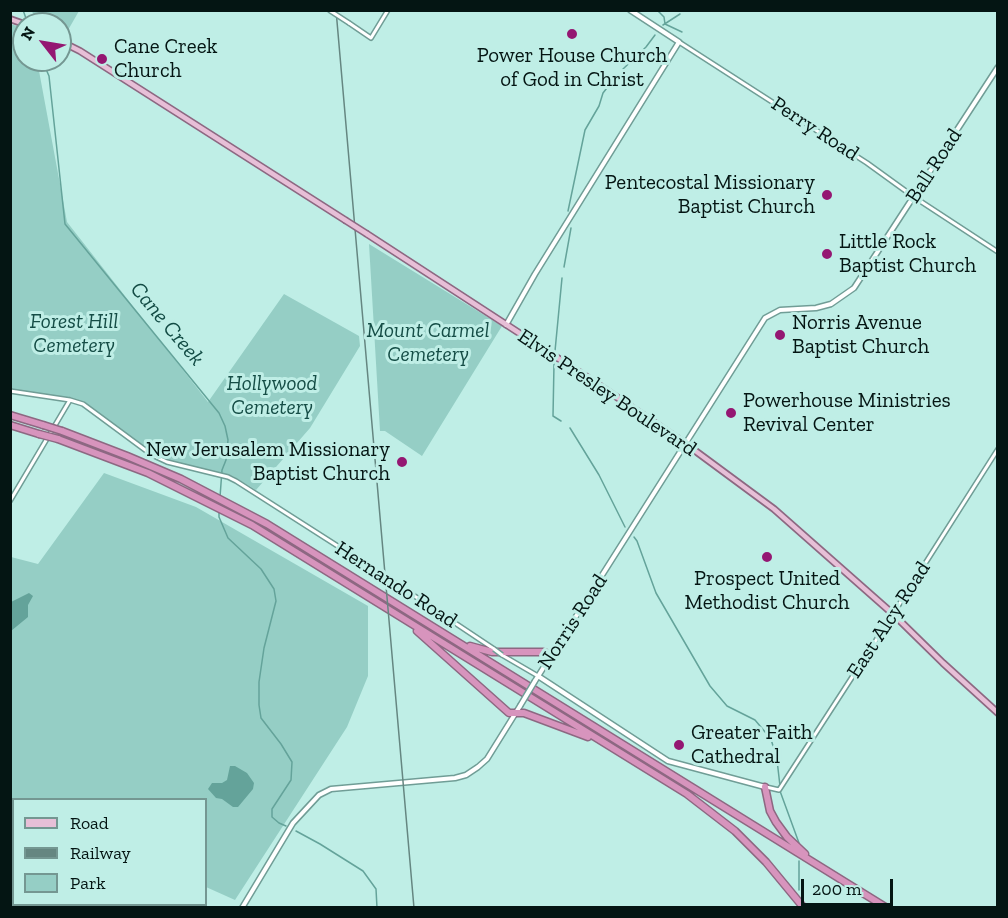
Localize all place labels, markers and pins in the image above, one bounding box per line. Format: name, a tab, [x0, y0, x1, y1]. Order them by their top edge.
marker: Power House Church of God in Christ	[565, 27, 579, 41]
place label: Cane Creek Church	[114, 34, 217, 84]
place label: Power House Church of God in Christ	[477, 43, 667, 93]
marker: Cane Creek Church	[95, 52, 109, 66]
place label: Pentecostal Missionary Baptist Church	[605, 170, 815, 220]
marker: Pentecostal Missionary Baptist Church	[820, 188, 834, 202]
place label: Little Rock Baptist Church	[839, 229, 976, 279]
marker: Little Rock Baptist Church	[820, 247, 834, 261]
place label: Norris Avenue Baptist Church	[792, 310, 929, 360]
marker: Norris Avenue Baptist Church	[773, 328, 787, 342]
place label: Powerhouse Ministries Revival Center	[743, 388, 951, 438]
marker: Powerhouse Ministries Revival Center	[724, 406, 738, 420]
place label: New Jerusalem Missionary Baptist Church	[146, 437, 390, 487]
marker: New Jerusalem Missionary Baptist Church	[395, 455, 409, 469]
marker: Prospect United Methodist Church	[760, 550, 774, 564]
place label: Prospect United Methodist Church	[685, 566, 849, 616]
place label: Greater Faith Cathedral	[691, 720, 813, 770]
marker: Greater Faith Cathedral	[672, 738, 686, 752]

